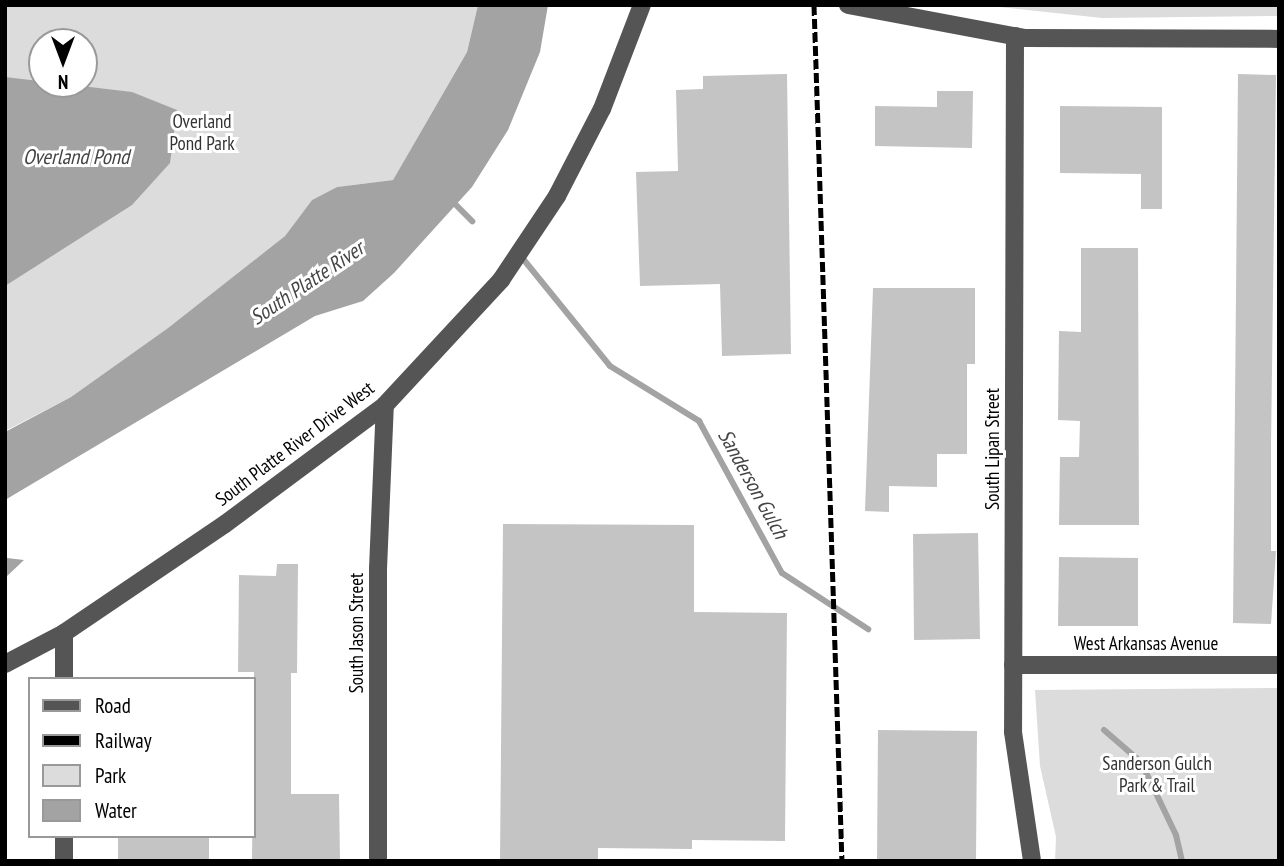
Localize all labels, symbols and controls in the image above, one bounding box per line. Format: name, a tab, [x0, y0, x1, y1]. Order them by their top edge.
north arrow	[28, 28, 98, 98]
text: N	[58, 70, 68, 94]
park label: Overland Pond Park	[169, 111, 235, 155]
water label: Overland Pond	[23, 144, 129, 170]
water label: South Platte River	[246, 236, 368, 330]
street label: South Platte River Drive West	[211, 377, 379, 511]
street label: South Lipan Street	[982, 388, 1004, 510]
water label: Sanderson Gulch	[713, 425, 793, 543]
street label: South Jason Street	[346, 573, 368, 693]
street label: West Arkansas Avenue	[1073, 633, 1219, 655]
legend	[28, 677, 256, 838]
text: Road	[95, 692, 131, 719]
text: Railway	[95, 727, 152, 754]
park label: Sanderson Gulch Park & Trail	[1102, 753, 1212, 797]
text: Park	[95, 762, 126, 789]
text: Water	[95, 797, 137, 824]

